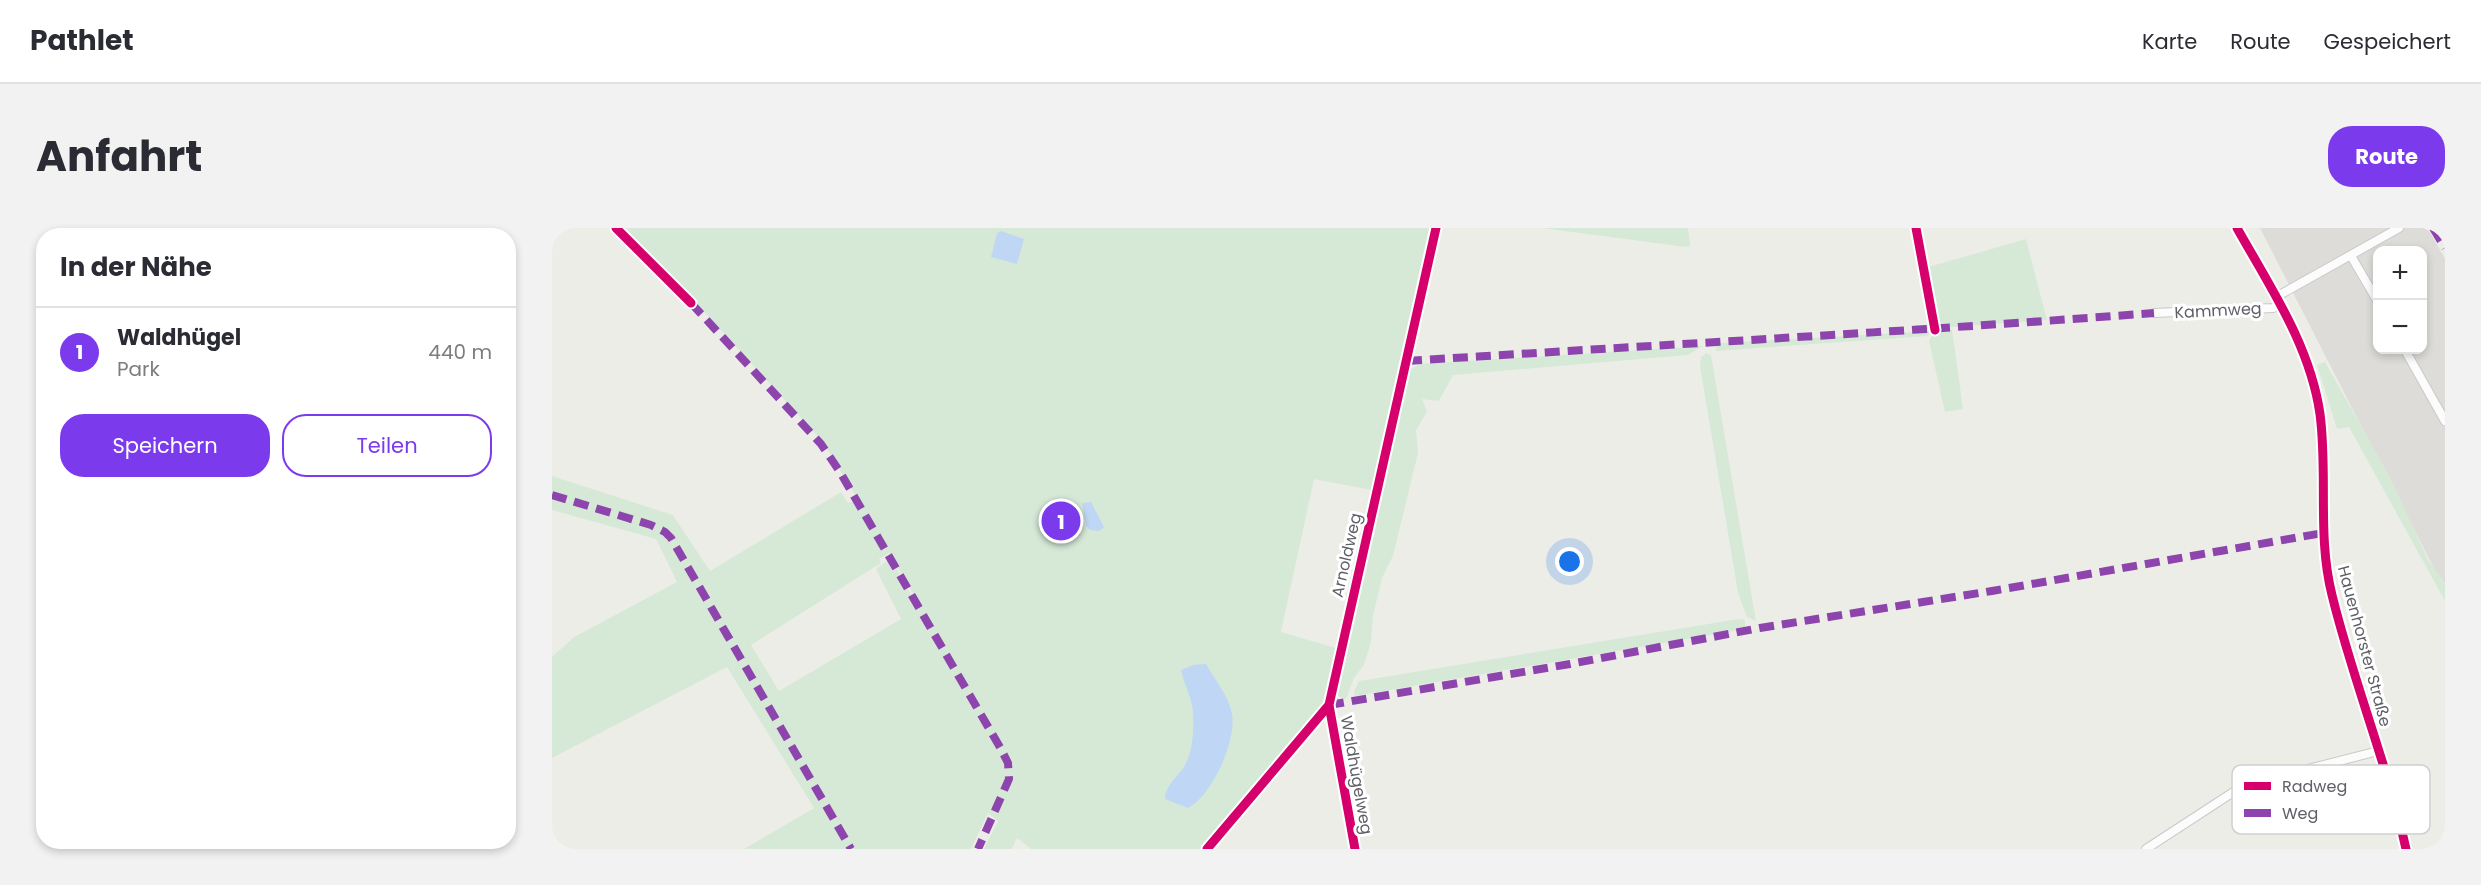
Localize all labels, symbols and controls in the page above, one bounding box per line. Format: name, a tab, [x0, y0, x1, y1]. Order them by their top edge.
text: Pathlet	[30, 21, 134, 60]
text: Karte	[2142, 27, 2197, 56]
text: Route	[2230, 27, 2291, 56]
text: Gespeichert	[2324, 27, 2451, 56]
button: Route	[2328, 126, 2445, 187]
text: Anfahrt	[36, 127, 202, 186]
map controls	[2373, 246, 2427, 354]
button: +	[2373, 246, 2427, 300]
text: In der Nähe	[60, 249, 212, 285]
street label: Kammweg	[2174, 297, 2262, 324]
button: −	[2373, 300, 2427, 354]
text: Waldhügel	[117, 322, 241, 353]
text: 1	[76, 338, 83, 366]
text: 440 m	[428, 338, 492, 366]
text: Park	[117, 355, 160, 383]
button: Speichern	[60, 414, 270, 477]
button: Teilen	[282, 414, 492, 477]
pin: 1	[1042, 498, 1080, 544]
street label: Arnoldweg	[1326, 511, 1367, 600]
your location	[1555, 547, 1584, 576]
street label: Hauenhorster Straße	[2332, 563, 2397, 729]
street label: Waldhügelweg	[1335, 714, 1378, 836]
legend	[2232, 765, 2430, 834]
text: Radweg	[2282, 775, 2347, 798]
text: Weg	[2282, 802, 2318, 825]

